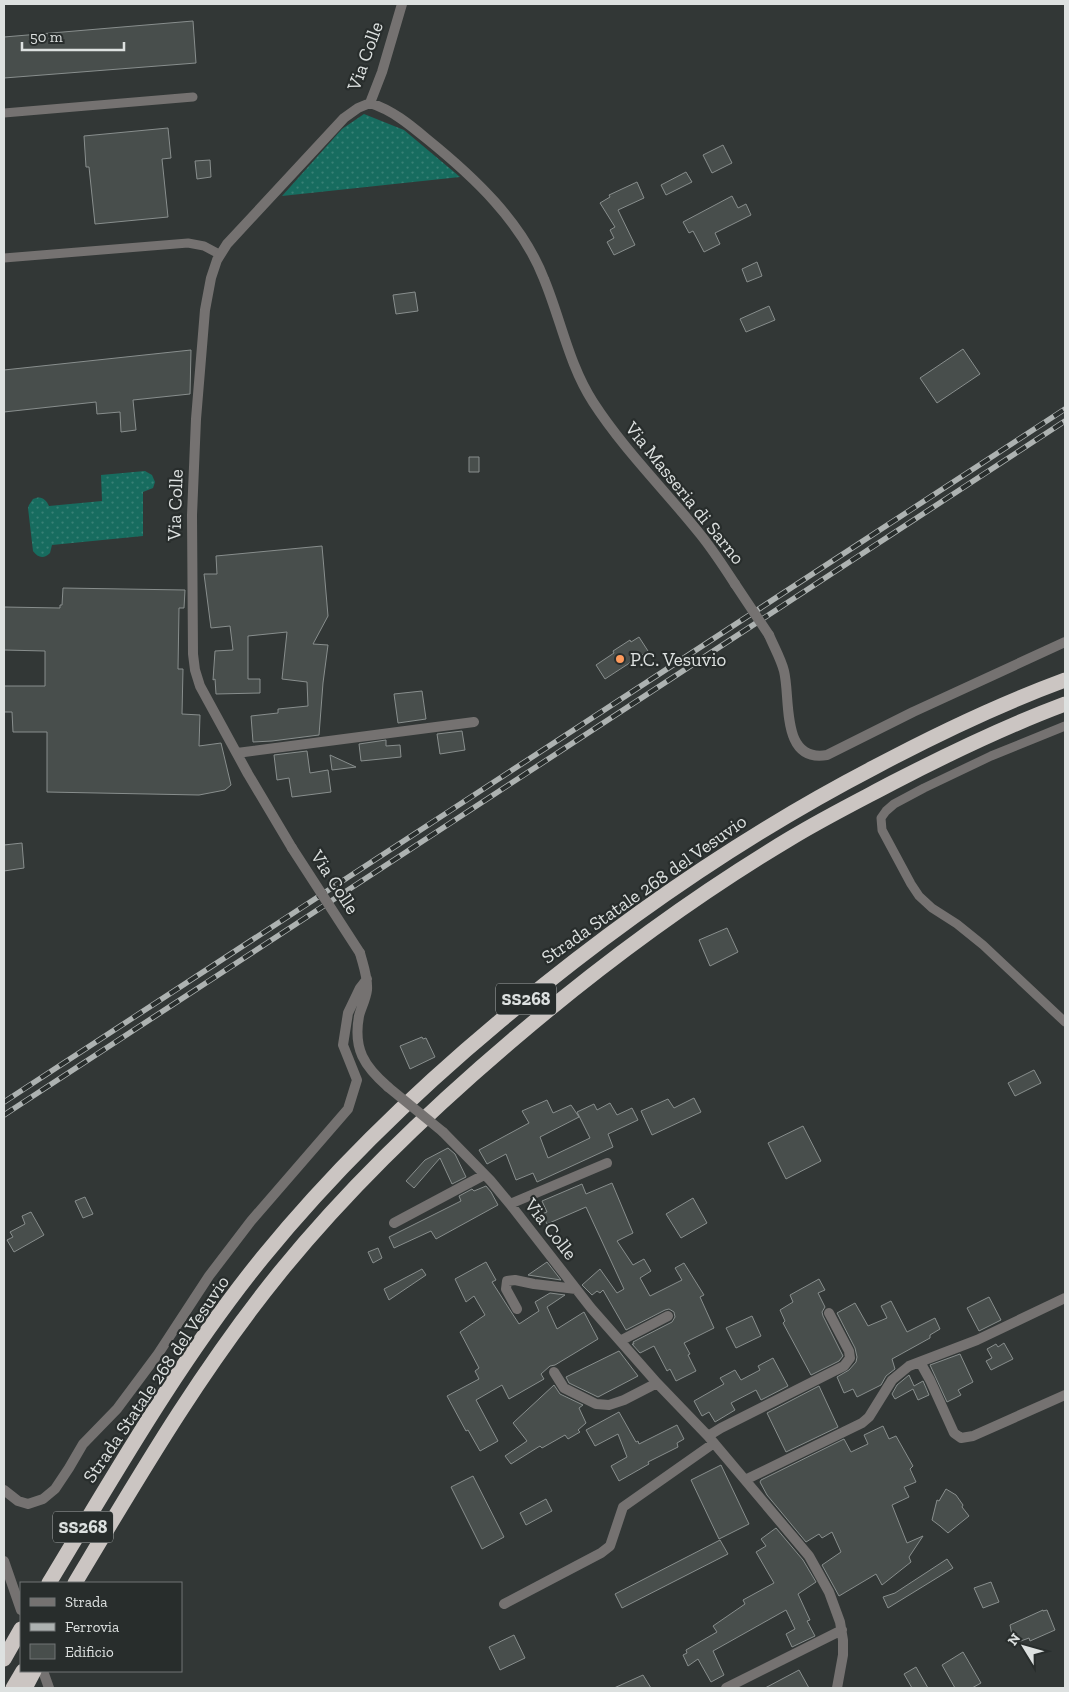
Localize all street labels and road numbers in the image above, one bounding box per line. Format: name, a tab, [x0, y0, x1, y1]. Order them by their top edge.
street label: Via Colle	[342, 18, 388, 95]
street label: Via Masseria di Sarno	[620, 416, 750, 569]
street label: Via Colle	[162, 469, 188, 542]
street label: Strada Statale 268 del Vesuvio	[537, 809, 751, 969]
street label: Via Colle	[305, 845, 364, 918]
road number: SS268	[496, 984, 556, 1014]
street label: Via Colle	[519, 1193, 582, 1264]
street label: Strada Statale 268 del Vesuvio	[78, 1271, 234, 1487]
road number: SS268	[53, 1511, 113, 1542]

